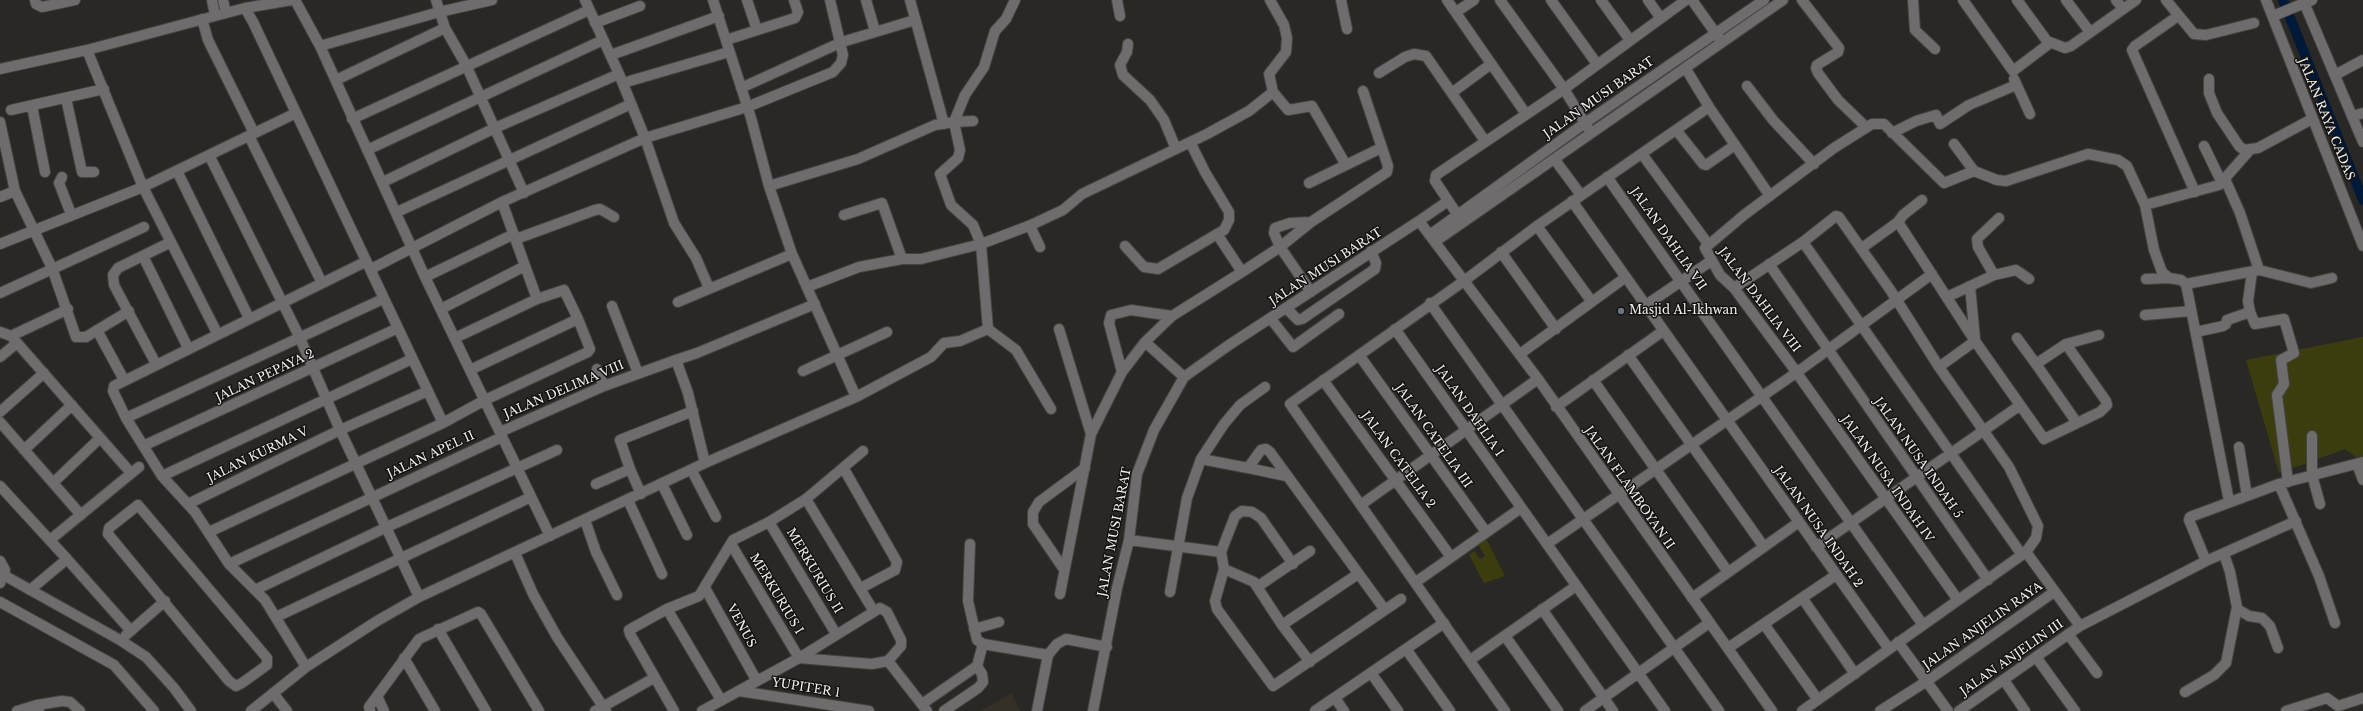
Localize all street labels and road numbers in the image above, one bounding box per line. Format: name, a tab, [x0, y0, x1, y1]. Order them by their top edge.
street label: JALAN MUSI BARAT	[1541, 54, 1657, 142]
street label: JALAN RAYA CADAS	[2295, 56, 2357, 182]
street label: JALAN DAHLIA VII	[1627, 185, 1709, 293]
street label: JALAN MUSI BARAT	[1267, 225, 1385, 309]
street label: JALAN DAHLIA VIII	[1715, 245, 1803, 355]
street label: JALAN PEPAYA 2	[213, 347, 317, 405]
street label: JALAN DELIMA VIII	[502, 358, 626, 422]
street label: JALAN DAHLIA I	[1432, 363, 1506, 459]
street label: JALAN CATELIA III	[1392, 381, 1474, 491]
street label: JALAN NUSA INDAH 5	[1871, 395, 1965, 521]
street label: JALAN CATELIA 2	[1358, 409, 1438, 511]
street label: JALAN NUSA INDAH IV	[1838, 413, 1936, 545]
street label: JALAN KURMA V	[205, 424, 311, 486]
street label: JALAN FLAMBOYAN II	[1581, 424, 1677, 552]
street label: JALAN APEL II	[385, 429, 477, 481]
street label: JALAN NUSA INDAH 2	[1771, 464, 1865, 590]
street label: JALAN MUSI BARAT	[1095, 466, 1135, 598]
street label: MERKURIUS II	[783, 526, 845, 616]
street label: MERKURIUS I	[746, 551, 806, 637]
street label: JALAN ANJELIN RAYA	[1920, 579, 2046, 673]
street label: VENUS	[723, 602, 759, 650]
street label: JALAN ANJELIN III	[1958, 617, 2066, 699]
street label: YUPITER 1	[771, 675, 841, 701]

